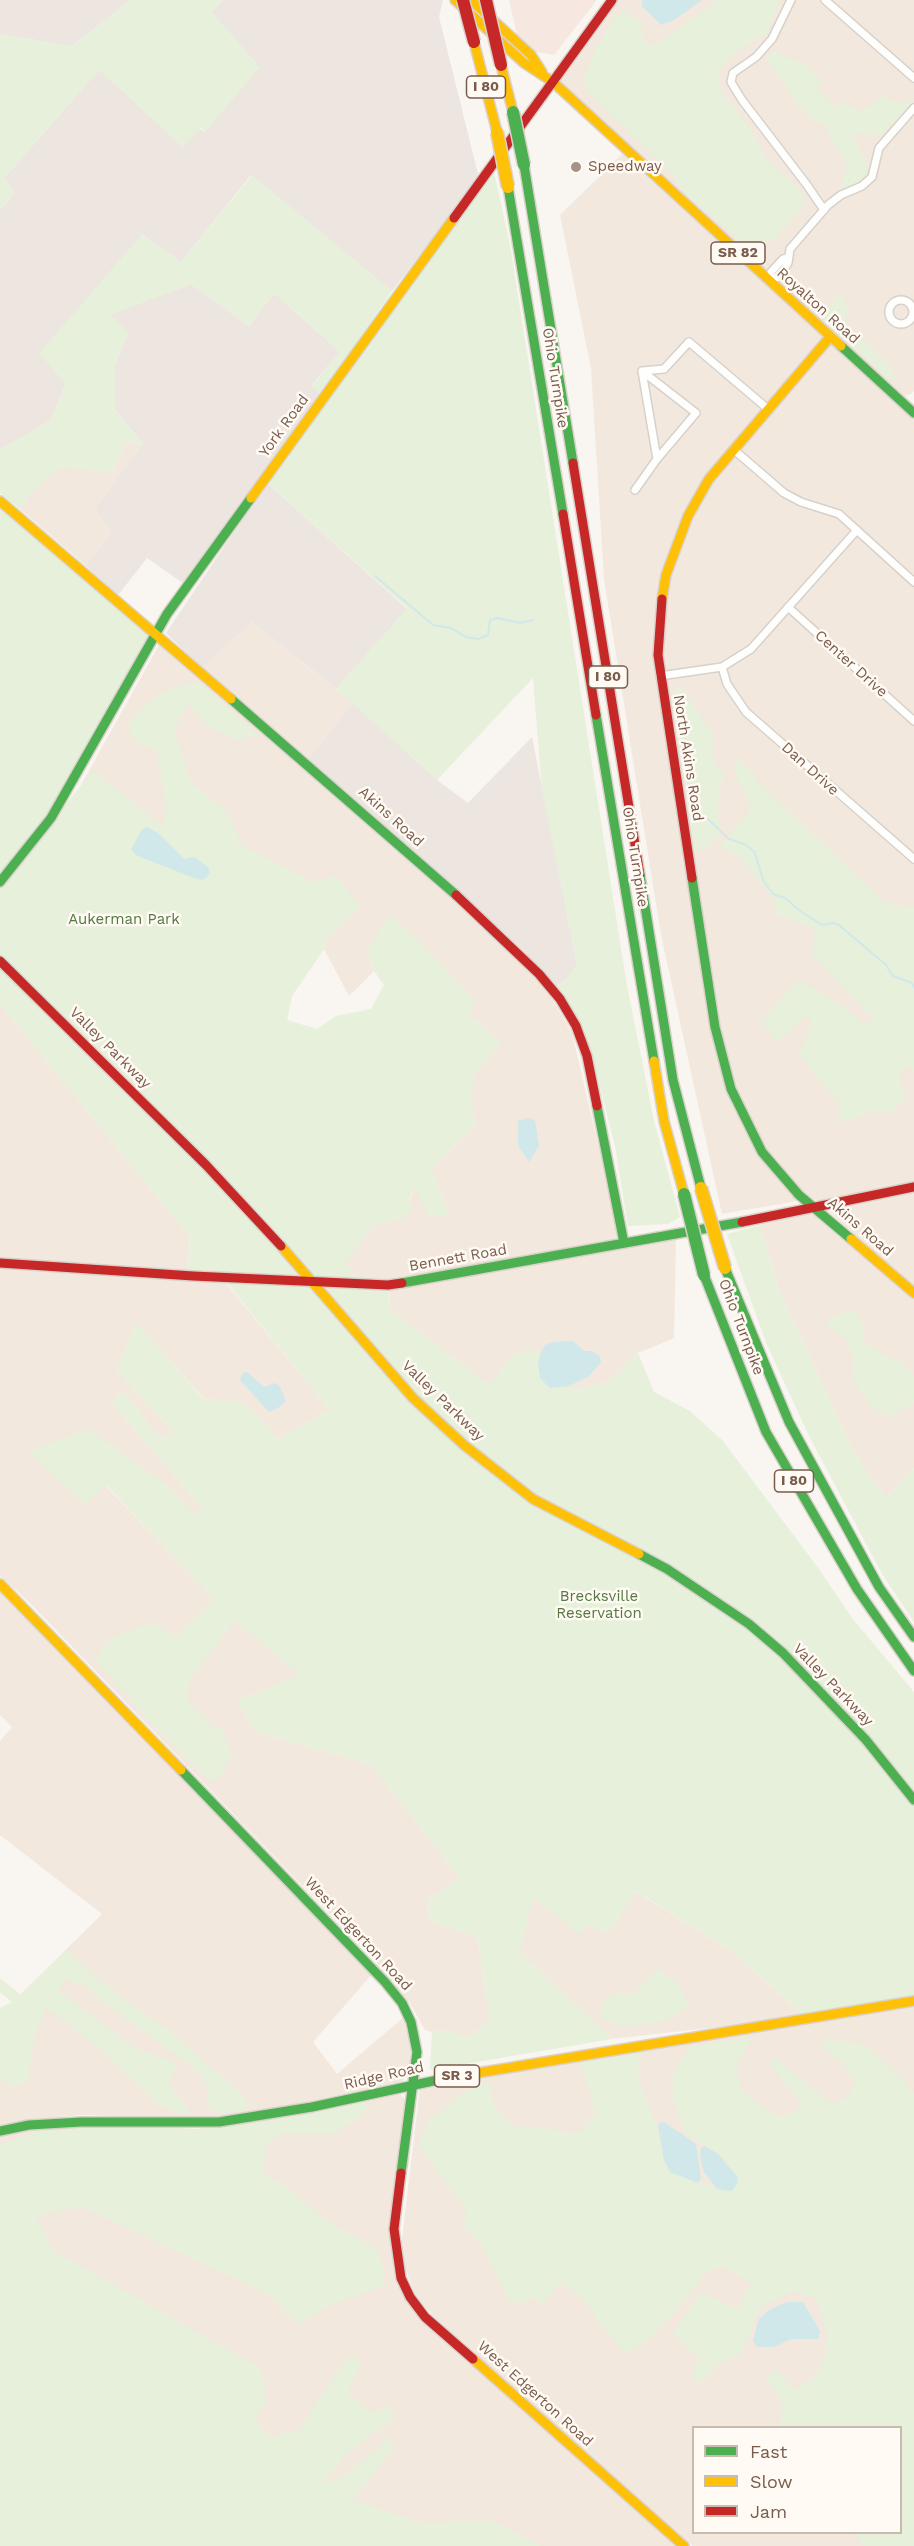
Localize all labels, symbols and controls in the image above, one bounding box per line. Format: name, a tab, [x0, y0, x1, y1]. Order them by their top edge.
road number: I 80	[466, 76, 506, 98]
place label: Speedway	[588, 158, 662, 176]
marker: Speedway	[569, 160, 583, 174]
road number: SR 82	[711, 242, 765, 264]
street label: Royalton Road	[773, 264, 863, 348]
street label: Ohio Turnpike	[538, 326, 572, 430]
street label: York Road	[255, 391, 313, 461]
street label: Center Drive	[811, 627, 891, 701]
road number: I 80	[588, 666, 628, 688]
street label: North Akins Road	[669, 694, 707, 822]
street label: Dan Drive	[778, 739, 842, 799]
street label: Akins Road	[355, 783, 427, 851]
street label: Ohio Turnpike	[618, 805, 652, 909]
park label: Aukerman Park	[68, 911, 180, 929]
street label: Valley Parkway	[65, 1003, 155, 1093]
street label: Akins Road	[823, 1194, 897, 1260]
street label: Bennett Road	[408, 1241, 508, 1275]
street label: Ohio Turnpike	[714, 1276, 768, 1378]
street label: Valley Parkway	[398, 1357, 488, 1445]
road number: I 80	[774, 1470, 814, 1492]
park label: Brecksville Reservation	[556, 1588, 642, 1623]
street label: Valley Parkway	[789, 1640, 877, 1730]
street label: West Edgerton Road	[301, 1873, 415, 1995]
street label: Ridge Road	[342, 2058, 426, 2094]
road number: SR 3	[434, 2065, 480, 2087]
street label: West Edgerton Road	[474, 2337, 596, 2451]
legend	[692, 2426, 902, 2534]
text: Fast	[750, 2441, 787, 2462]
text: Slow	[750, 2471, 793, 2492]
text: Jam	[750, 2501, 787, 2522]

